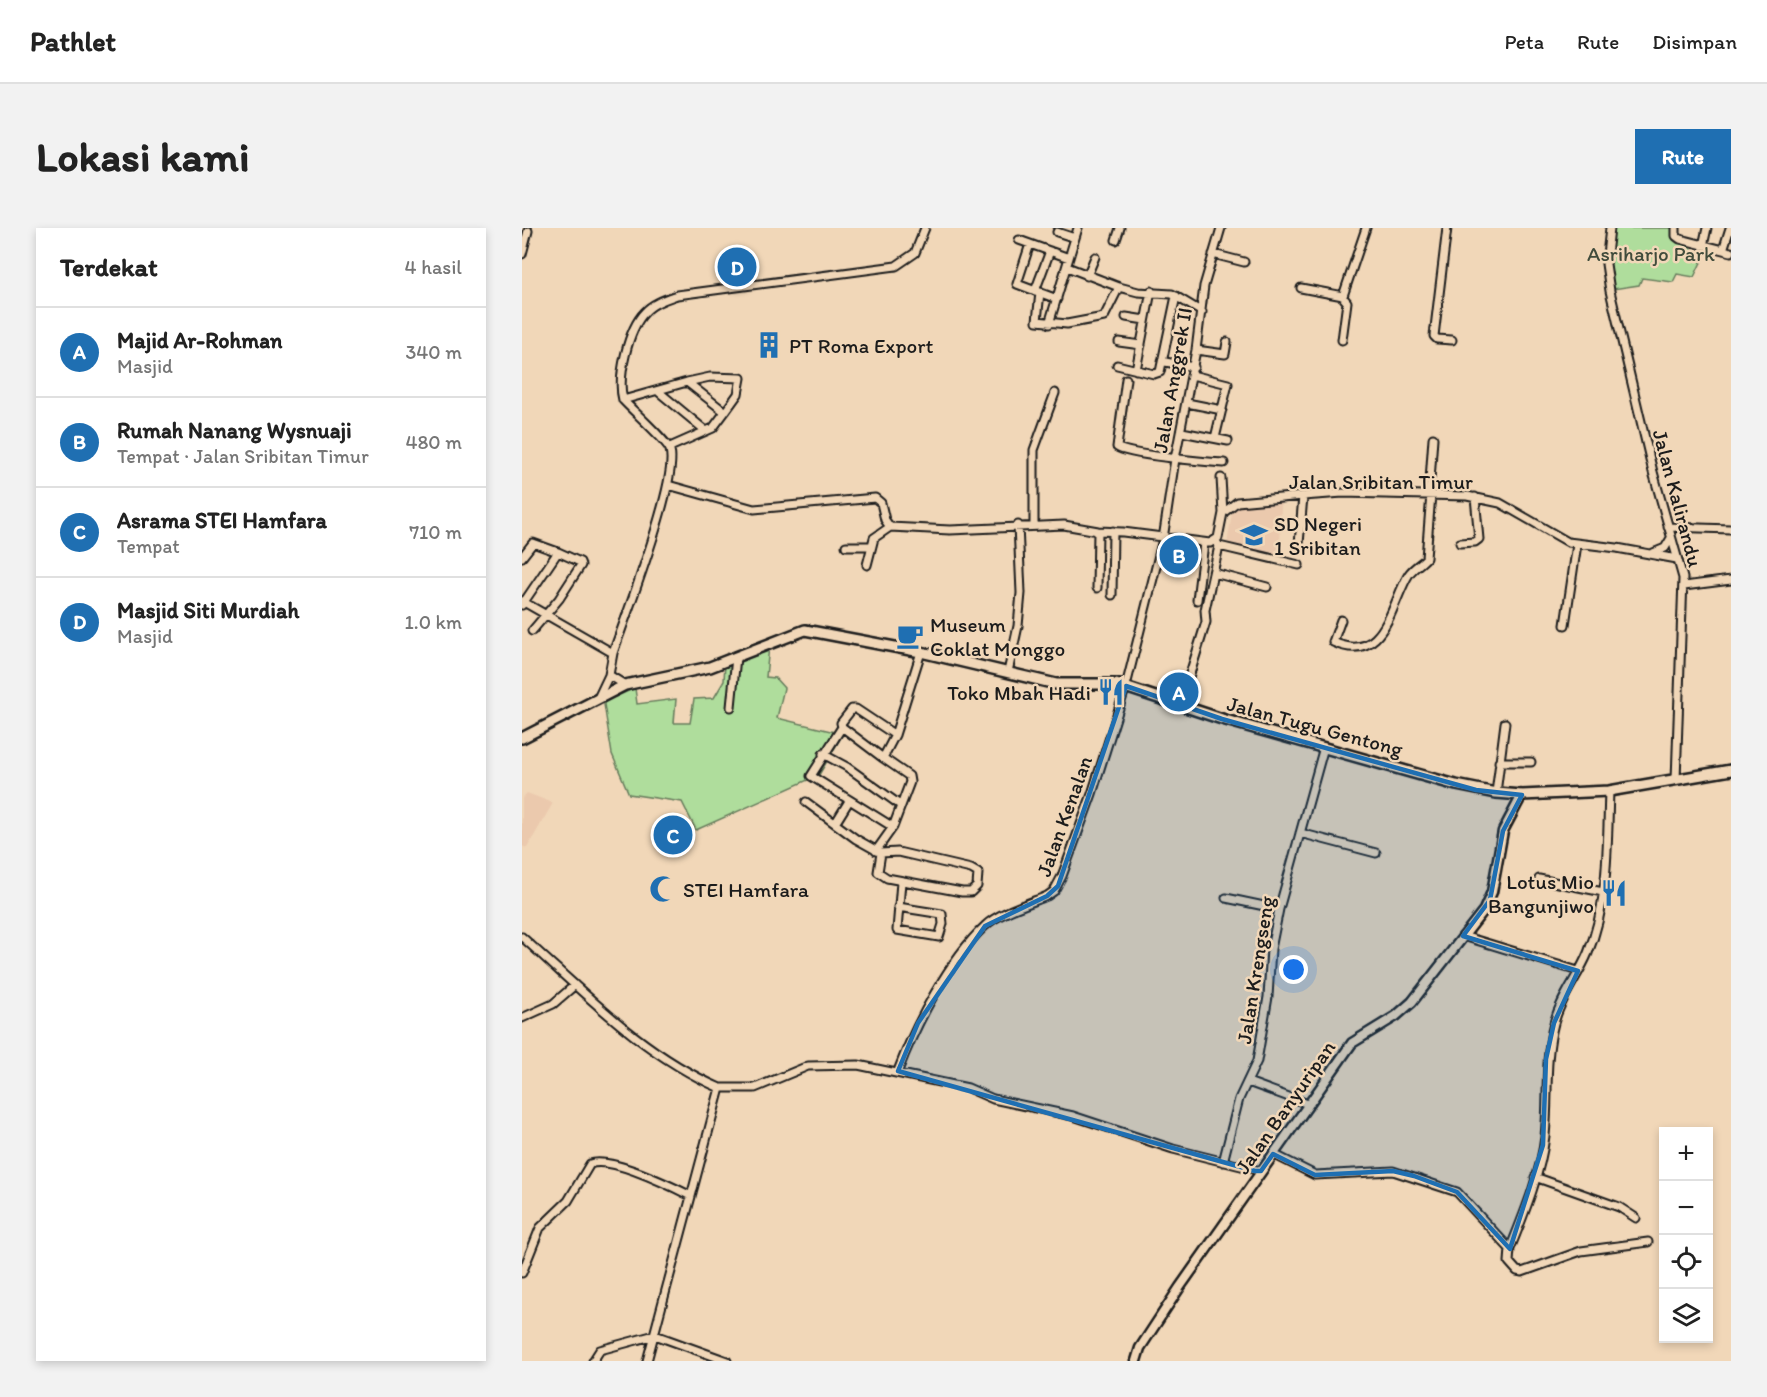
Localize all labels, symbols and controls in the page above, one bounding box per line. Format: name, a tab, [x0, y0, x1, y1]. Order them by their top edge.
text: Pathlet	[30, 24, 116, 58]
text: Peta	[1504, 29, 1544, 54]
text: Rute	[1577, 29, 1619, 54]
text: Disimpan	[1652, 29, 1737, 54]
button: Rute	[1635, 129, 1731, 184]
text: Lokasi kami	[36, 131, 250, 182]
park label: Asriharjo Park	[1587, 241, 1715, 266]
pin: D	[718, 244, 756, 290]
text: Terdekat	[60, 251, 158, 283]
text: 4 hasil	[405, 255, 462, 279]
street label: Jalan Anggrek II	[1147, 305, 1197, 455]
text: Majid Ar-Rohman	[117, 327, 282, 354]
building icon: PT Roma Export	[754, 330, 784, 360]
place label: PT Roma Export	[789, 333, 934, 358]
text: A	[73, 340, 86, 364]
text: 340 m	[405, 340, 462, 364]
text: Masjid	[117, 354, 173, 378]
text: Rumah Nanang Wysnuaji	[117, 417, 351, 444]
street label: Jalan Kalirandu	[1648, 427, 1708, 570]
text: B	[73, 430, 86, 454]
text: 480 m	[405, 430, 462, 454]
text: Tempat · Jalan Sribitan Timur	[117, 444, 369, 468]
street label: Jalan Sribitan Timur	[1289, 469, 1473, 494]
text: Asrama STEI Hamfara	[117, 507, 327, 534]
place label: SD Negeri 1 Sribitan	[1274, 511, 1362, 560]
text: C	[73, 520, 86, 544]
text: 710 m	[409, 520, 462, 544]
school or university icon: SD Negeri 1 Sribitan	[1239, 520, 1269, 550]
pin: B	[1160, 532, 1198, 578]
text: Tempat	[117, 534, 180, 558]
text: Masjid Siti Murdiah	[117, 597, 299, 624]
text: D	[73, 610, 86, 634]
text: 1.0 km	[405, 610, 462, 634]
place label: Museum Coklat Monggo	[930, 612, 1065, 661]
cafe icon: Museum Coklat Monggo	[895, 621, 925, 651]
text: Masjid	[117, 624, 173, 648]
pin: A	[1160, 670, 1198, 714]
restaurant icon: Toko Mbah Hadi	[1096, 677, 1126, 707]
place label: Toko Mbah Hadi	[947, 680, 1091, 705]
street label: Jalan Tugu Gentong	[1224, 690, 1406, 762]
street label: Jalan Kenalan	[1031, 752, 1097, 880]
pin: C	[654, 812, 692, 858]
place label: Lotus Mio Bangunjiwo	[1488, 869, 1594, 918]
mosque icon: STEI Hamfara	[648, 874, 678, 904]
place label: STEI Hamfara	[683, 877, 809, 902]
restaurant icon: Lotus Mio Bangunjiwo	[1599, 878, 1629, 908]
street label: Jalan Krengseng	[1231, 894, 1279, 1046]
your location	[1279, 955, 1308, 984]
street label: Jalan Banyuripan	[1230, 1035, 1341, 1179]
map controls	[1659, 1127, 1713, 1343]
button: +	[1659, 1127, 1713, 1181]
button: −	[1659, 1181, 1713, 1235]
button: locate	[1659, 1235, 1713, 1289]
button: layers	[1659, 1289, 1713, 1343]

